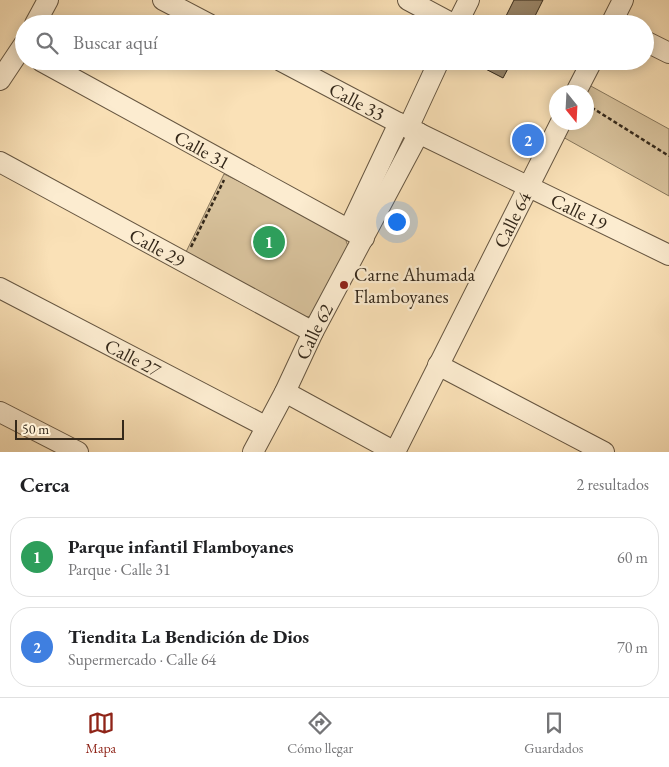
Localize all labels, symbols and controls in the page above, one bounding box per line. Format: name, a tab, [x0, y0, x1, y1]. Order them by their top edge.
search box	[15, 15, 654, 70]
icon: search	[33, 29, 61, 57]
text: Buscar aquí	[73, 30, 158, 55]
street label: Calle 33	[325, 76, 389, 126]
north arrow	[549, 85, 594, 130]
pin: 2	[512, 121, 544, 159]
street label: Calle 31	[170, 124, 235, 175]
street label: Calle 64	[487, 187, 537, 252]
street label: Calle 19	[547, 187, 612, 236]
your location	[384, 209, 410, 235]
street label: Calle 29	[125, 222, 189, 273]
pin: 1	[253, 223, 285, 261]
place label: Carne Ahumada Flamboyanes	[354, 262, 476, 309]
marker: Carne Ahumada Flamboyanes	[338, 279, 350, 291]
street label: Calle 62	[289, 299, 338, 364]
street label: Calle 27	[101, 332, 166, 383]
scale bar	[15, 417, 124, 440]
text: 50 m	[22, 420, 49, 438]
text: Cerca	[20, 471, 70, 498]
text: 2 resultados	[577, 474, 649, 495]
text: Parque infantil Flamboyanes	[68, 534, 294, 559]
text: 1	[33, 547, 41, 568]
text: 60 m	[617, 547, 648, 568]
text: Parque · Calle 31	[68, 559, 171, 580]
text: Tiendita La Bendición de Dios	[68, 624, 309, 649]
text: 2	[33, 637, 41, 658]
text: 70 m	[617, 637, 648, 658]
text: Supermercado · Calle 64	[68, 649, 216, 670]
tab: Mapa	[86, 709, 116, 757]
tab: Cómo llegar	[287, 709, 353, 757]
tab: Guardados	[524, 709, 583, 757]

